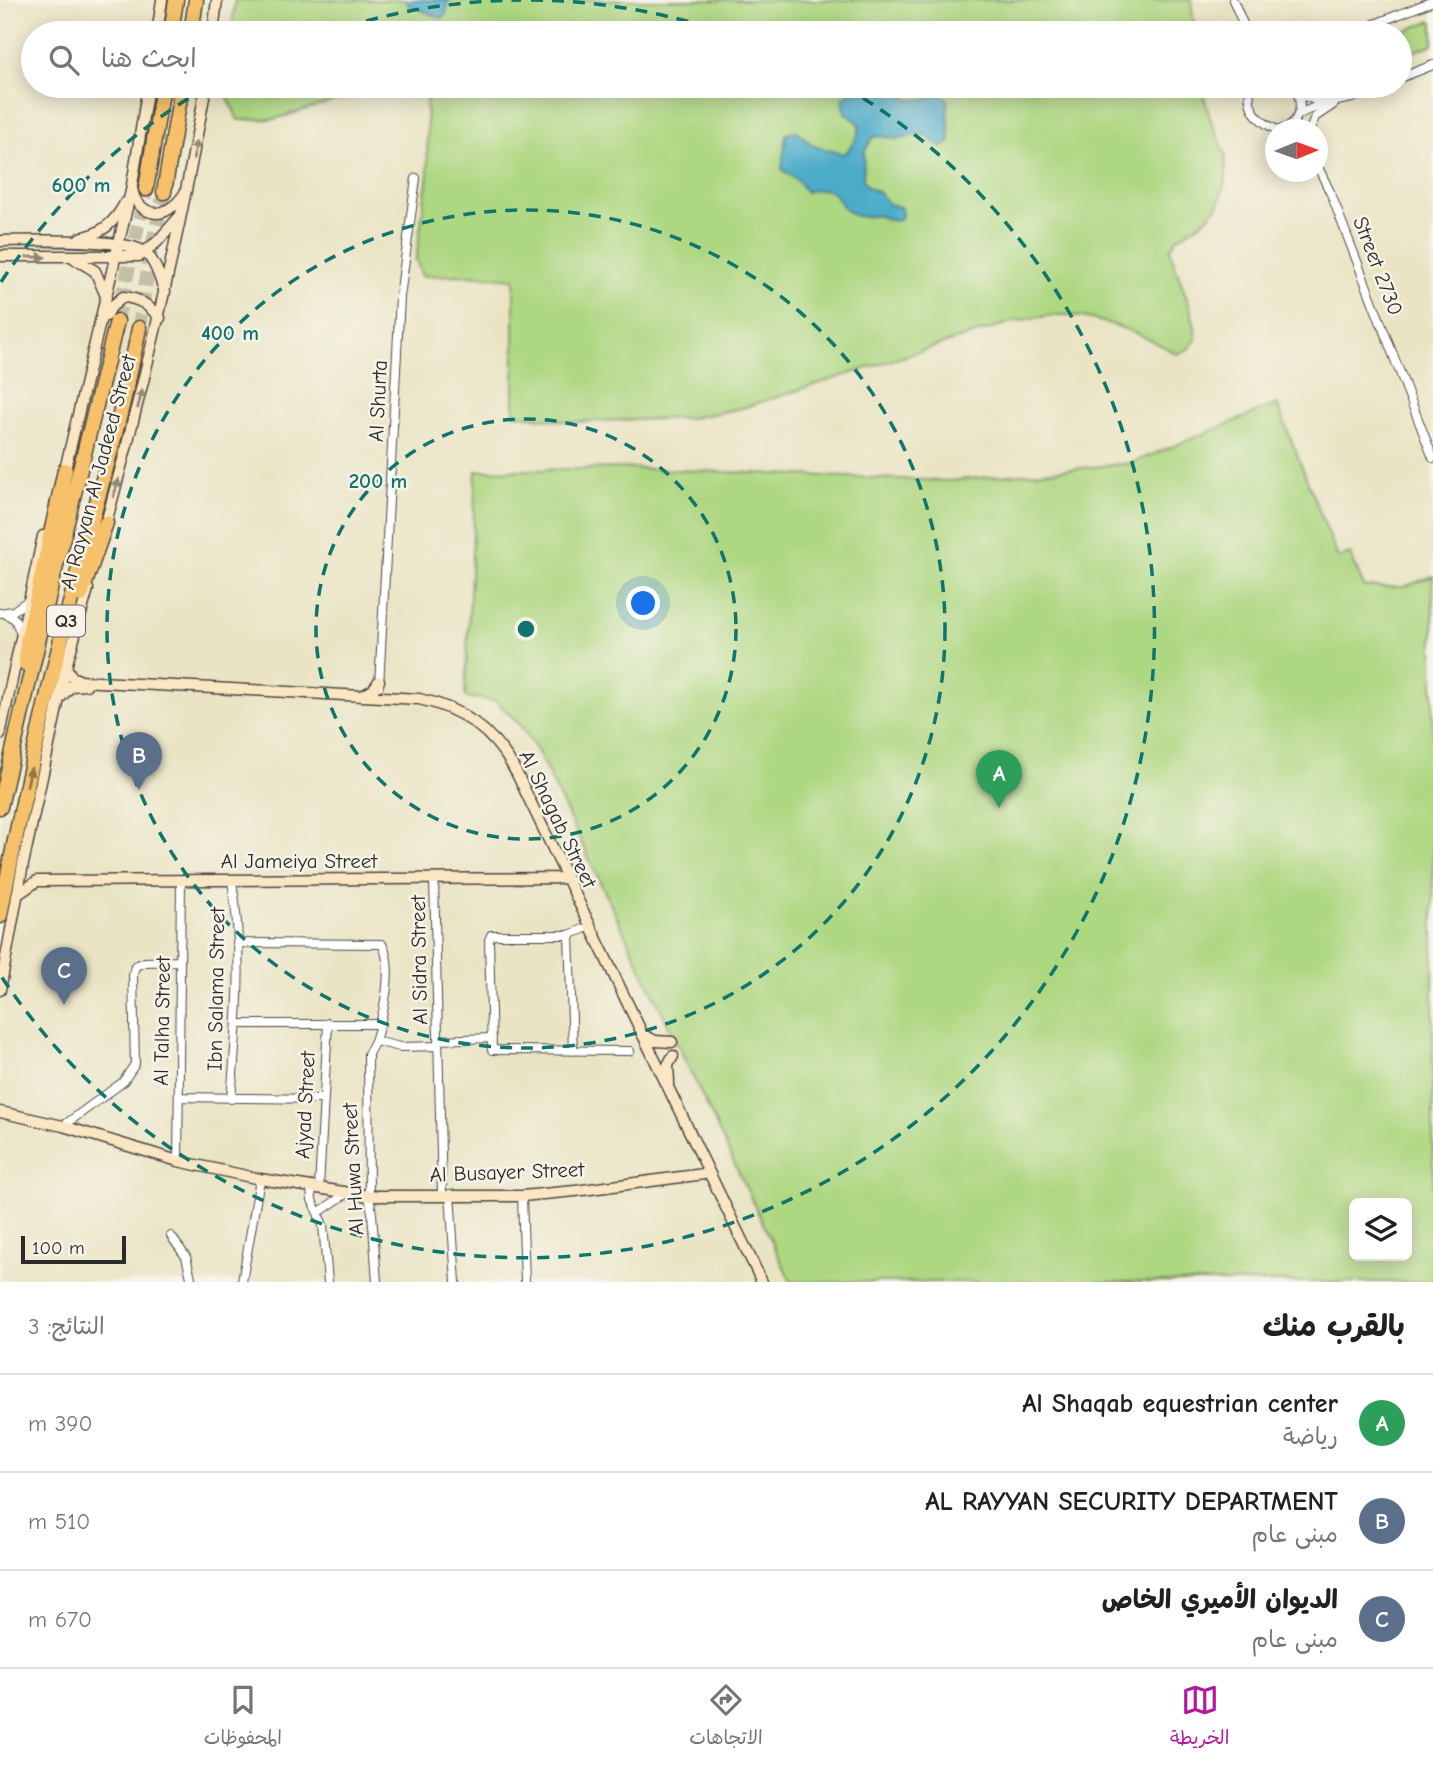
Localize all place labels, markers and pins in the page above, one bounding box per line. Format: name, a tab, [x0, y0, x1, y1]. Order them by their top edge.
centre of rings	[514, 617, 538, 641]
pin: B	[116, 732, 162, 790]
pin: A	[976, 750, 1022, 808]
pin: C	[41, 947, 87, 1005]

